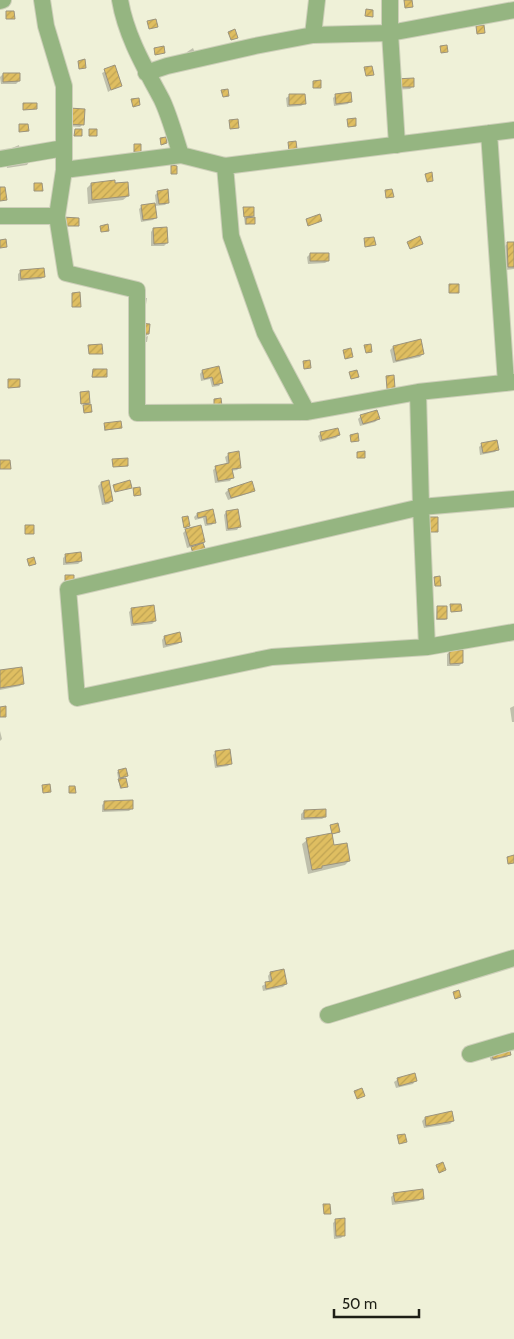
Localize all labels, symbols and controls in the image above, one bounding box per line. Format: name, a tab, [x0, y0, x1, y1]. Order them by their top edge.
scale bar	[334, 1286, 419, 1318]
text: 50 m	[342, 1295, 377, 1313]

